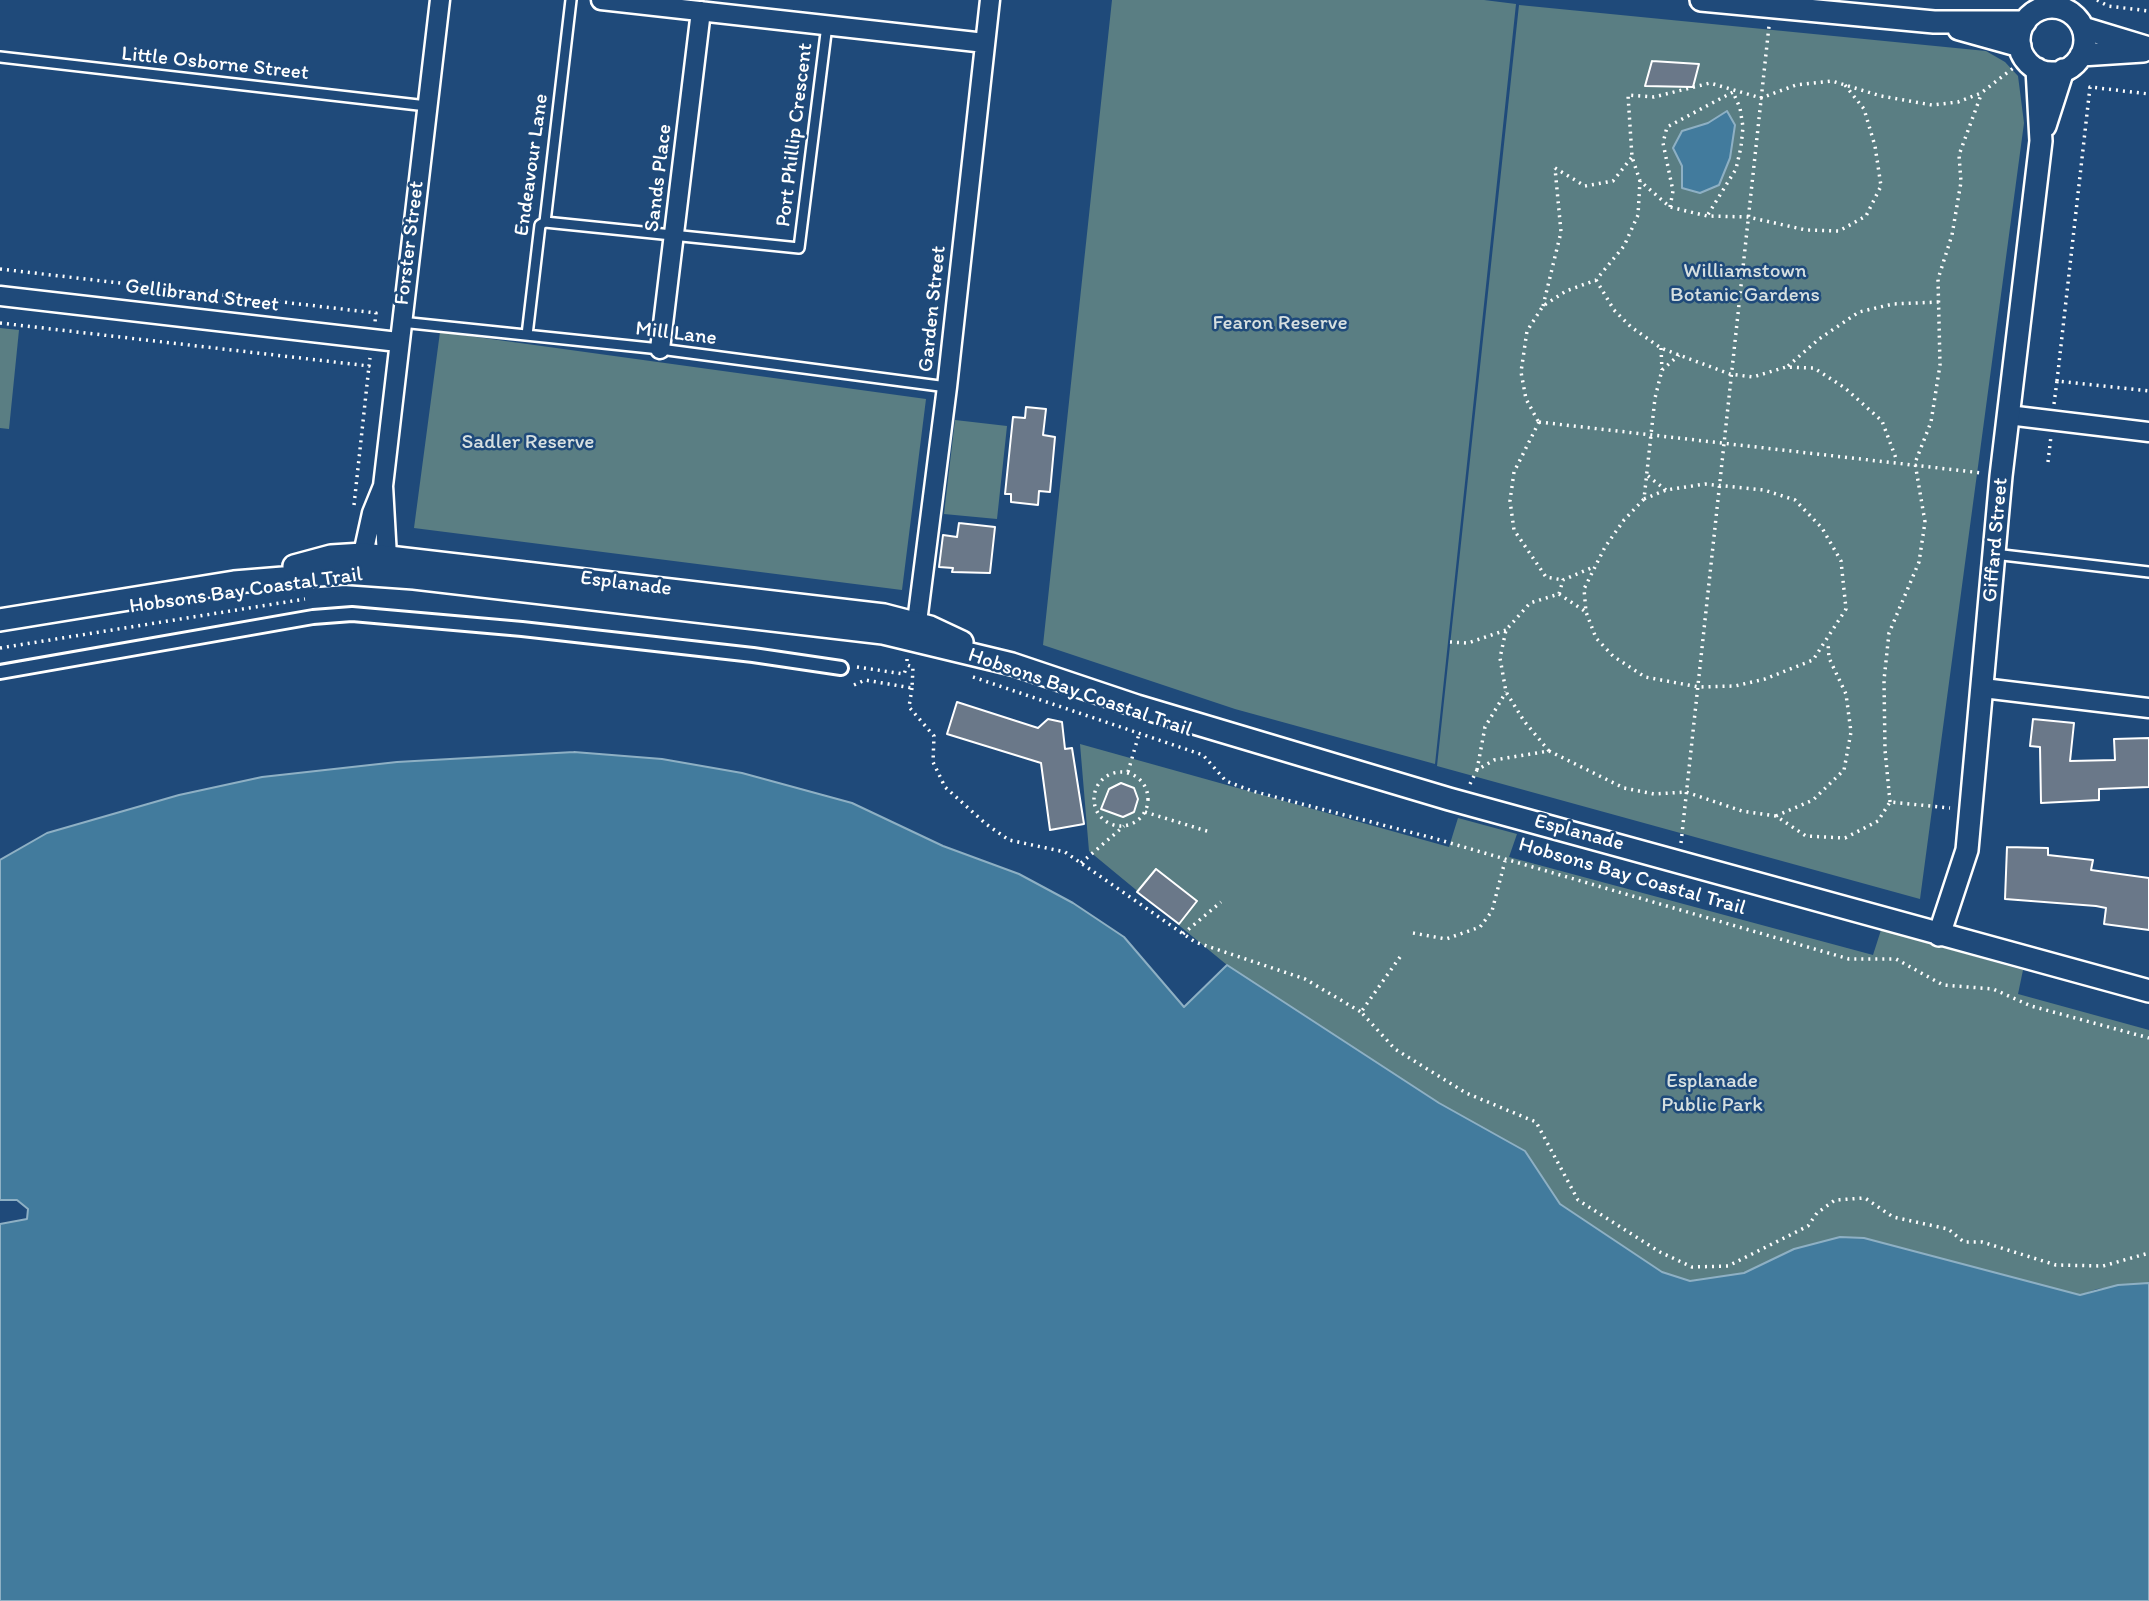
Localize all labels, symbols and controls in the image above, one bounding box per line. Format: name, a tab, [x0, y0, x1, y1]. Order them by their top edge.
street label: Port Phillip Crescent	[771, 41, 819, 229]
street label: Little Osborne Street	[120, 42, 310, 86]
street label: Endeavour Lane	[510, 92, 554, 238]
street label: Sands Place	[640, 123, 678, 233]
street label: Forster Street	[390, 179, 430, 307]
street label: Garden Street	[914, 244, 952, 374]
park label: Williamstown Botanic Gardens	[1670, 259, 1820, 309]
street label: Gellibrand Street	[124, 274, 280, 318]
park label: Fearon Reserve	[1212, 311, 1348, 337]
street label: Mill Lane	[634, 317, 718, 351]
park label: Sadler Reserve	[462, 430, 594, 456]
street label: Giffard Street	[1978, 476, 2014, 604]
street label: Hobsons Bay Coastal Trail	[128, 562, 364, 620]
street label: Esplanade	[579, 566, 673, 602]
street label: Hobsons Bay Coastal Trail	[965, 643, 1195, 743]
street label: Esplanade	[1531, 809, 1627, 857]
street label: Hobsons Bay Coastal Trail	[1515, 832, 1749, 922]
park label: Esplanade Public Park	[1661, 1069, 1763, 1119]

